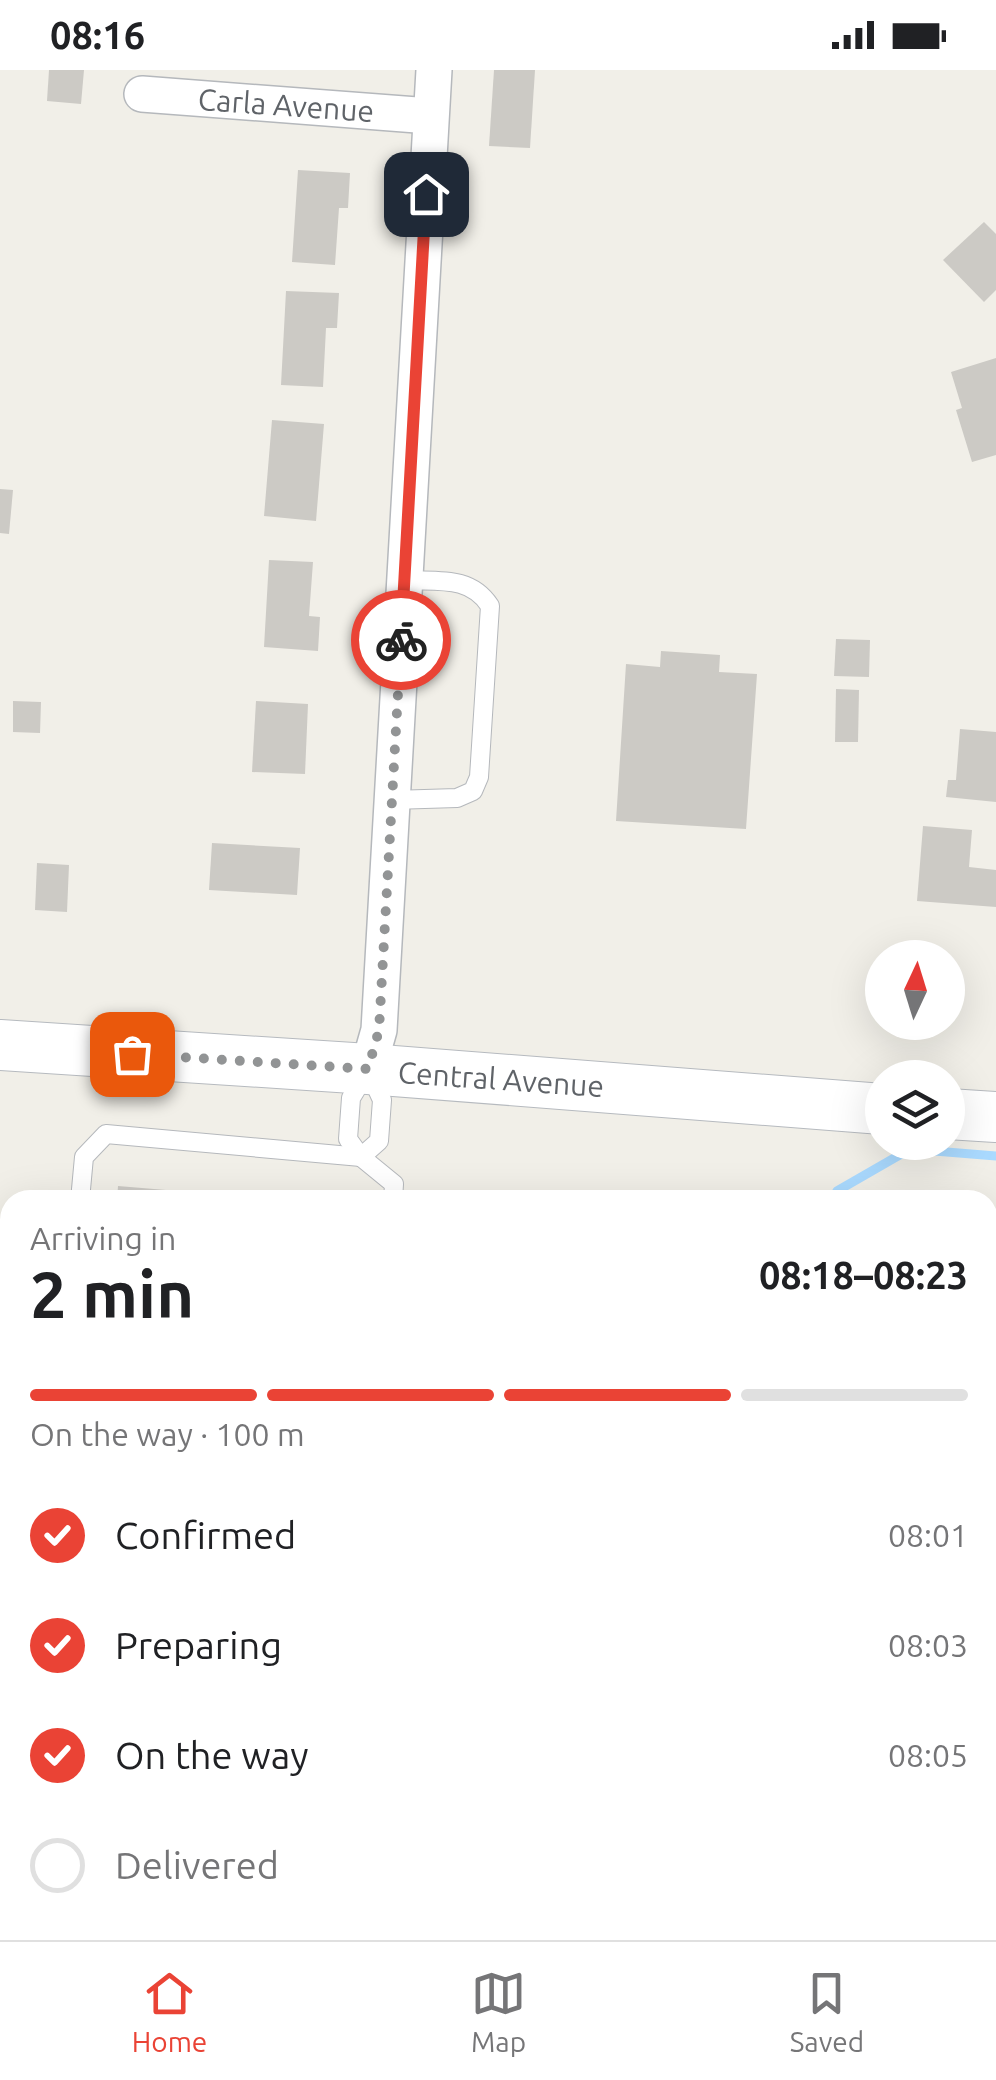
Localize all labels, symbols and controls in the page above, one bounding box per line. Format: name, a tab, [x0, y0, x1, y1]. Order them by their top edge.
text: 08:16	[50, 14, 145, 56]
street label: Carla Avenue	[197, 82, 375, 128]
pin	[384, 152, 469, 237]
icon: home	[399, 167, 454, 222]
courier	[351, 590, 451, 690]
icon: bike	[374, 613, 429, 668]
north arrow	[865, 940, 965, 1040]
map controls	[865, 940, 965, 1160]
pin	[90, 1012, 175, 1097]
icon: bag	[105, 1027, 160, 1082]
street label: Central Avenue	[397, 1055, 605, 1103]
button: layers	[865, 1060, 965, 1160]
text: Arriving in	[30, 1220, 176, 1256]
text: 08:18–08:23	[759, 1254, 968, 1296]
text: 2 min	[30, 1257, 194, 1330]
text: On the way · 100 m	[30, 1416, 305, 1452]
icon: check	[30, 1508, 85, 1563]
text: Confirmed	[115, 1514, 296, 1556]
text: 08:01	[888, 1517, 968, 1553]
icon: check	[30, 1618, 85, 1673]
text: Preparing	[115, 1624, 282, 1666]
text: 08:03	[888, 1627, 968, 1663]
icon: check	[30, 1728, 85, 1783]
text: On the way	[115, 1734, 308, 1776]
text: 08:05	[888, 1737, 968, 1773]
text: Delivered	[115, 1844, 279, 1886]
tab: Home	[132, 1966, 207, 2057]
tab: Map	[471, 1966, 526, 2057]
tab: Saved	[790, 1966, 864, 2057]

